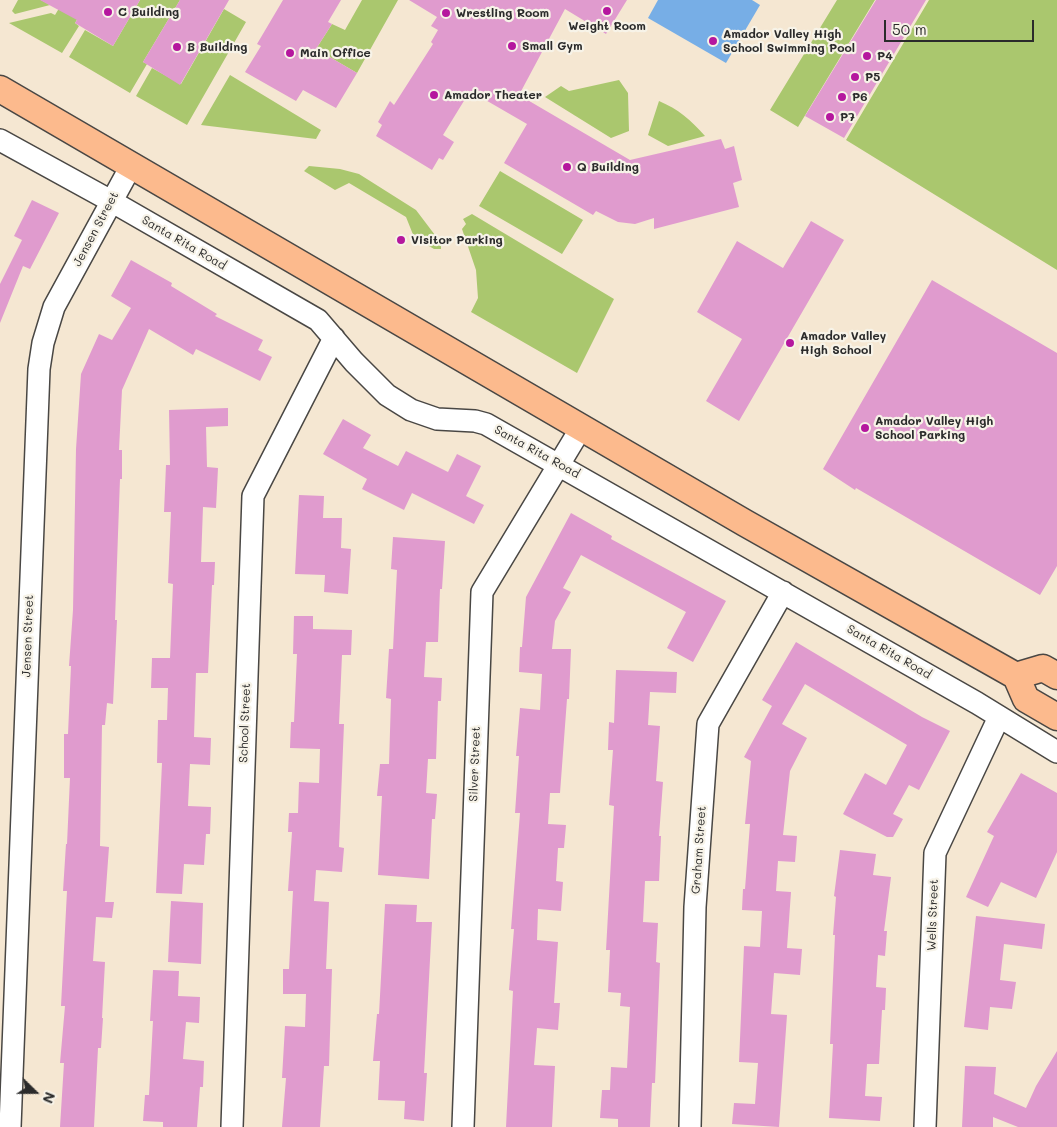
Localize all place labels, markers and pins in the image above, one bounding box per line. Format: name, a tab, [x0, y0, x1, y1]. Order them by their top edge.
place label: C Building	[118, 5, 179, 19]
marker: Weight Room	[601, 5, 613, 17]
marker: C Building	[102, 6, 114, 18]
place label: Wrestling Room	[456, 6, 549, 20]
marker: Wrestling Room	[440, 7, 452, 19]
place label: Weight Room	[568, 19, 646, 33]
place label: Amador Valley High School Swimming Pool	[723, 27, 855, 55]
marker: Amador Valley High School Swimming Pool	[707, 35, 719, 47]
place label: Small Gym	[522, 39, 582, 53]
place label: B Building	[187, 40, 247, 54]
marker: Small Gym	[506, 40, 518, 52]
marker: B Building	[171, 41, 183, 53]
place label: Main Office	[300, 46, 371, 60]
marker: Main Office	[284, 47, 296, 59]
place label: P4	[877, 49, 893, 63]
marker: P4	[861, 50, 873, 62]
place label: P5	[865, 70, 880, 84]
marker: P5	[849, 71, 861, 83]
place label: Amador Theater	[444, 88, 542, 102]
marker: Amador Theater	[428, 89, 440, 101]
place label: P6	[852, 90, 867, 104]
marker: P6	[836, 91, 848, 103]
place label: P7	[840, 110, 855, 124]
marker: P7	[824, 111, 836, 123]
place label: Q Building	[577, 160, 639, 174]
marker: Q Building	[561, 161, 573, 173]
place label: Visitor Parking	[411, 233, 503, 247]
marker: Visitor Parking	[395, 234, 407, 246]
place label: Amador Valley High School	[800, 329, 886, 357]
marker: Amador Valley High School	[784, 337, 796, 349]
place label: Amador Valley High School Parking	[875, 414, 993, 442]
marker: Amador Valley High School Parking	[859, 422, 871, 434]

